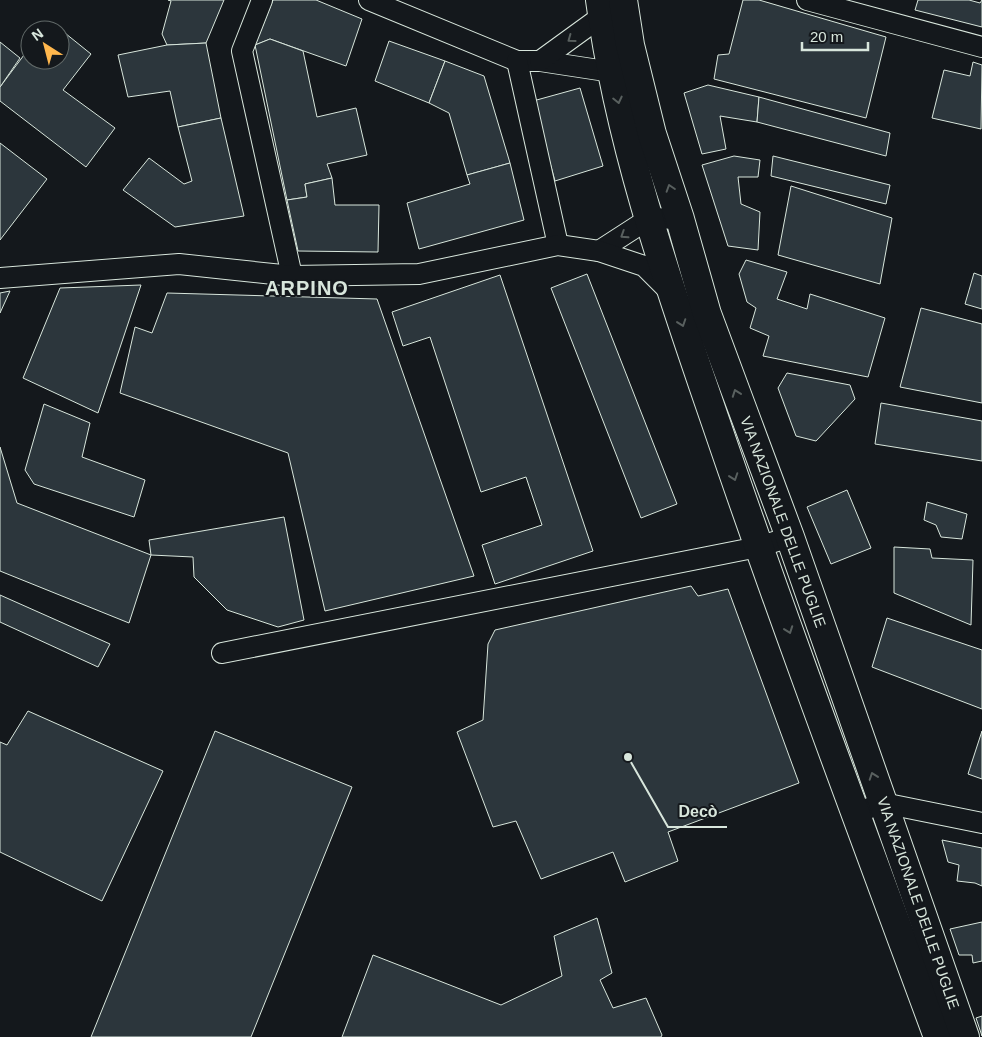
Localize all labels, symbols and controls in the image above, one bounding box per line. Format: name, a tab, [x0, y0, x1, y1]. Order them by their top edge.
north arrow	[20, 20, 70, 70]
scale bar	[802, 20, 868, 52]
text: N	[29, 25, 46, 44]
text: 20 m	[810, 28, 843, 45]
one-way arrow	[568, 33, 577, 41]
one-way arrow	[612, 95, 623, 104]
one-way arrow	[665, 185, 675, 193]
one-way arrow	[621, 228, 630, 238]
district label: ARPINO	[265, 277, 349, 299]
one-way arrow	[676, 318, 686, 327]
one-way arrow	[732, 389, 742, 397]
street label: VIA NAZIONALE DELLE PUGLIE	[737, 414, 830, 630]
one-way arrow	[729, 472, 739, 481]
one-way arrow	[783, 625, 793, 634]
one-way arrow	[869, 773, 879, 781]
street label: VIA NAZIONALE DELLE PUGLIE	[874, 794, 963, 1011]
callout: Decò	[668, 796, 727, 827]
text: Decò	[678, 803, 718, 820]

